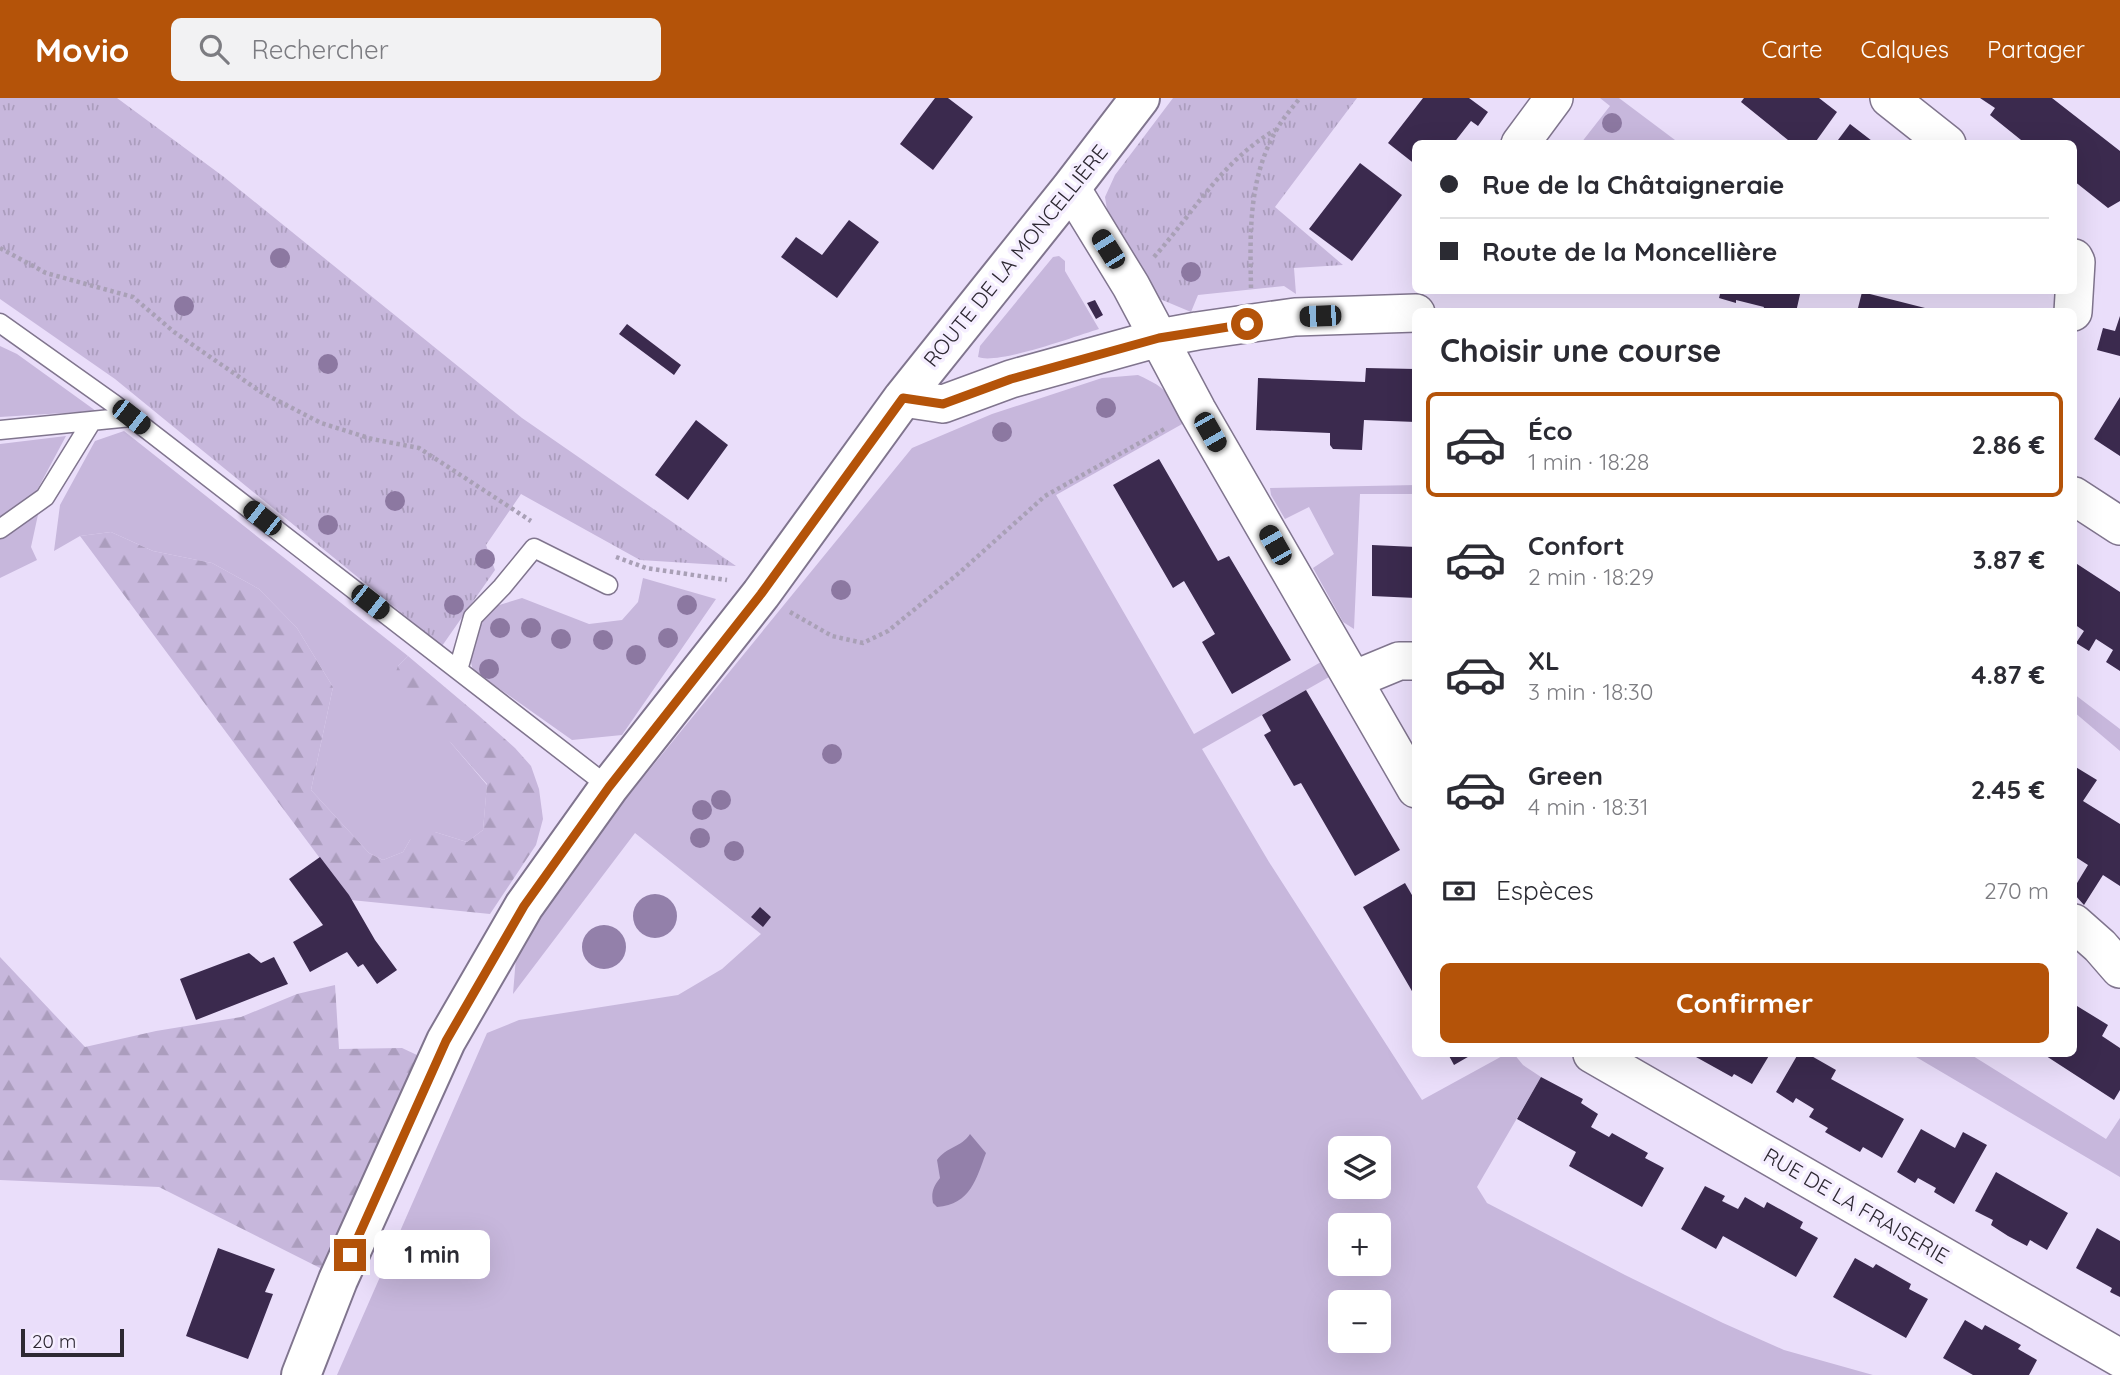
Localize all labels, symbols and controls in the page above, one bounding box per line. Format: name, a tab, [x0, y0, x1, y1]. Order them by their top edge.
search box	[171, 18, 661, 81]
text: Movio	[35, 29, 129, 70]
icon: search	[195, 30, 233, 68]
text: Rechercher	[251, 33, 389, 66]
text: Carte	[1761, 34, 1823, 64]
text: Calques	[1861, 34, 1949, 64]
text: Partager	[1987, 34, 2085, 64]
street label: ROUTE DE LA MONCELLIÈRE	[918, 139, 1113, 372]
text: Rue de la Châtaigneraie	[1482, 168, 1784, 201]
car	[1088, 226, 1129, 272]
text: Route de la Moncellière	[1482, 235, 1777, 268]
car	[1299, 305, 1342, 327]
route start	[1231, 308, 1263, 340]
text: Choisir une course	[1440, 330, 1721, 370]
car	[108, 396, 155, 438]
car	[1191, 409, 1230, 455]
icon: car	[1444, 413, 1507, 476]
text: Éco	[1528, 414, 1573, 447]
text: 2.86 €	[1972, 428, 2045, 461]
text: 1 min · 18:28	[1528, 447, 1649, 476]
car	[239, 497, 286, 539]
car	[1256, 522, 1295, 568]
icon: car	[1444, 528, 1507, 591]
text: Confort	[1528, 529, 1625, 562]
text: 3.87 €	[1972, 543, 2045, 576]
text: 2 min · 18:29	[1528, 562, 1654, 591]
car	[347, 581, 394, 623]
icon: car	[1444, 643, 1507, 706]
text: XL	[1528, 644, 1560, 677]
text: 4.87 €	[1971, 658, 2045, 691]
text: 3 min · 18:30	[1528, 677, 1654, 706]
icon: car	[1444, 758, 1507, 821]
text: Green	[1528, 759, 1603, 792]
text: 2.45 €	[1971, 773, 2045, 806]
text: 4 min · 18:31	[1528, 792, 1648, 821]
icon: cash	[1440, 872, 1478, 910]
text: Espèces	[1496, 874, 1594, 907]
text: 270 m	[1984, 876, 2049, 905]
button: Confirmer	[1440, 963, 2049, 1043]
map controls	[1328, 1136, 1391, 1353]
button: layers	[1328, 1136, 1391, 1199]
street label: RUE DE LA FRAISERIE	[1759, 1141, 1954, 1269]
button: +	[1328, 1213, 1391, 1276]
callout: 1 min	[374, 1230, 490, 1280]
route end	[334, 1239, 366, 1271]
text: 1 min	[404, 1240, 460, 1269]
button: −	[1328, 1290, 1391, 1353]
scale bar	[21, 1326, 124, 1358]
text: 20 m	[32, 1329, 76, 1353]

